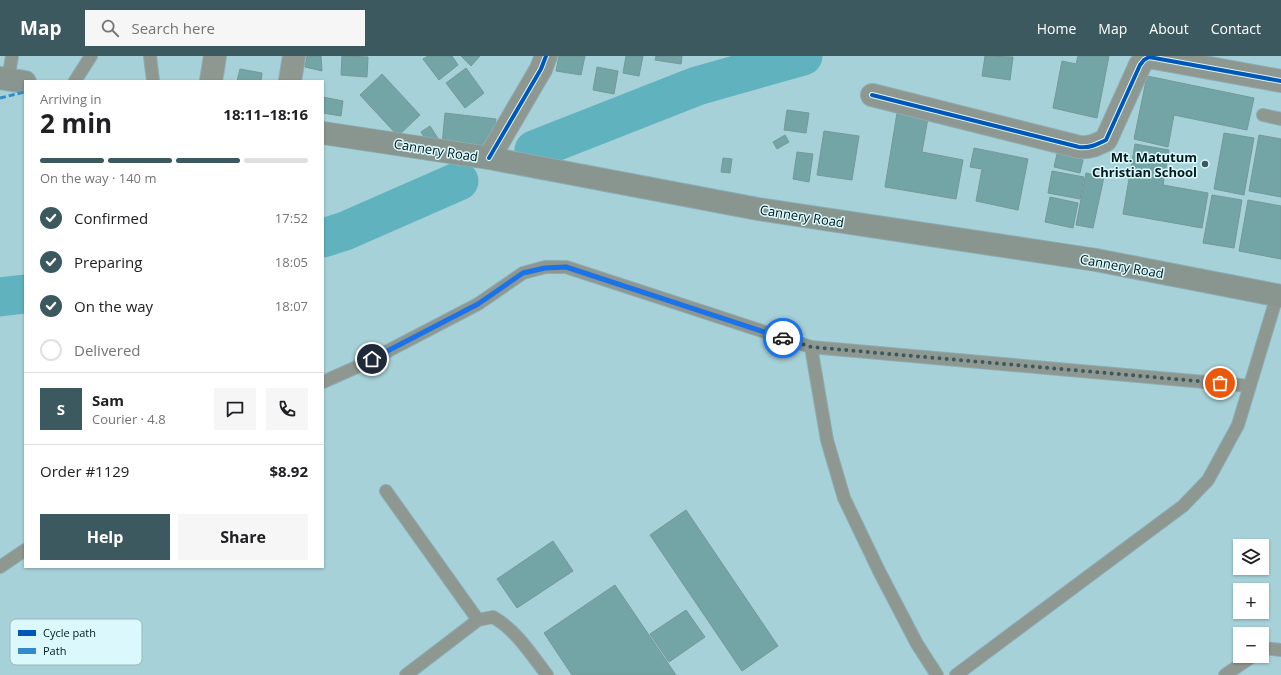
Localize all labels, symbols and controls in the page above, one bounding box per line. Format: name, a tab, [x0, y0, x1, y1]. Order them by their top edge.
search box	[85, 10, 365, 46]
text: Map	[20, 15, 61, 41]
icon: search	[99, 17, 121, 39]
text: Search here	[131, 18, 215, 38]
text: Home	[1037, 19, 1076, 38]
text: Map	[1098, 19, 1127, 38]
text: About	[1149, 19, 1189, 38]
text: Contact	[1211, 19, 1261, 38]
text: Arriving in	[40, 90, 102, 108]
text: 18:11–18:16	[223, 104, 308, 124]
text: 2 min	[40, 105, 112, 141]
street label: Cannery Road	[393, 134, 479, 166]
place label: Mt. Matutum Christian School	[1092, 148, 1197, 181]
marker: Mt. Matutum Christian School	[1200, 159, 1210, 169]
text: On the way · 140 m	[40, 169, 156, 187]
street label: Cannery Road	[759, 200, 845, 232]
icon: check	[40, 207, 62, 229]
text: Confirmed	[74, 208, 148, 228]
text: 17:52	[275, 209, 308, 227]
street label: Cannery Road	[1079, 250, 1165, 282]
icon: check	[40, 251, 62, 273]
text: Preparing	[74, 252, 142, 272]
text: 18:05	[275, 253, 308, 271]
icon: check	[40, 295, 62, 317]
text: On the way	[74, 296, 153, 316]
text: 18:07	[275, 297, 308, 315]
courier	[763, 318, 803, 358]
icon: car	[772, 327, 794, 349]
text: Delivered	[74, 340, 141, 360]
pin	[355, 342, 389, 376]
icon: home	[361, 348, 383, 370]
pin	[1203, 366, 1237, 400]
icon: bag	[1209, 372, 1231, 394]
button: chat	[214, 388, 256, 430]
button: phone	[266, 388, 308, 430]
text: Sam	[92, 390, 124, 410]
text: S	[57, 399, 65, 419]
text: Courier · 4.8	[92, 410, 166, 428]
text: Order #1129	[40, 461, 129, 481]
text: $8.92	[269, 461, 308, 481]
button: Help	[40, 514, 170, 560]
button: Share	[178, 514, 308, 560]
map controls	[1233, 539, 1269, 663]
button: layers	[1233, 539, 1269, 575]
button: +	[1233, 583, 1269, 619]
legend	[10, 619, 142, 665]
text: Cycle path	[43, 625, 96, 640]
button: −	[1233, 627, 1269, 663]
text: Path	[43, 643, 66, 658]

